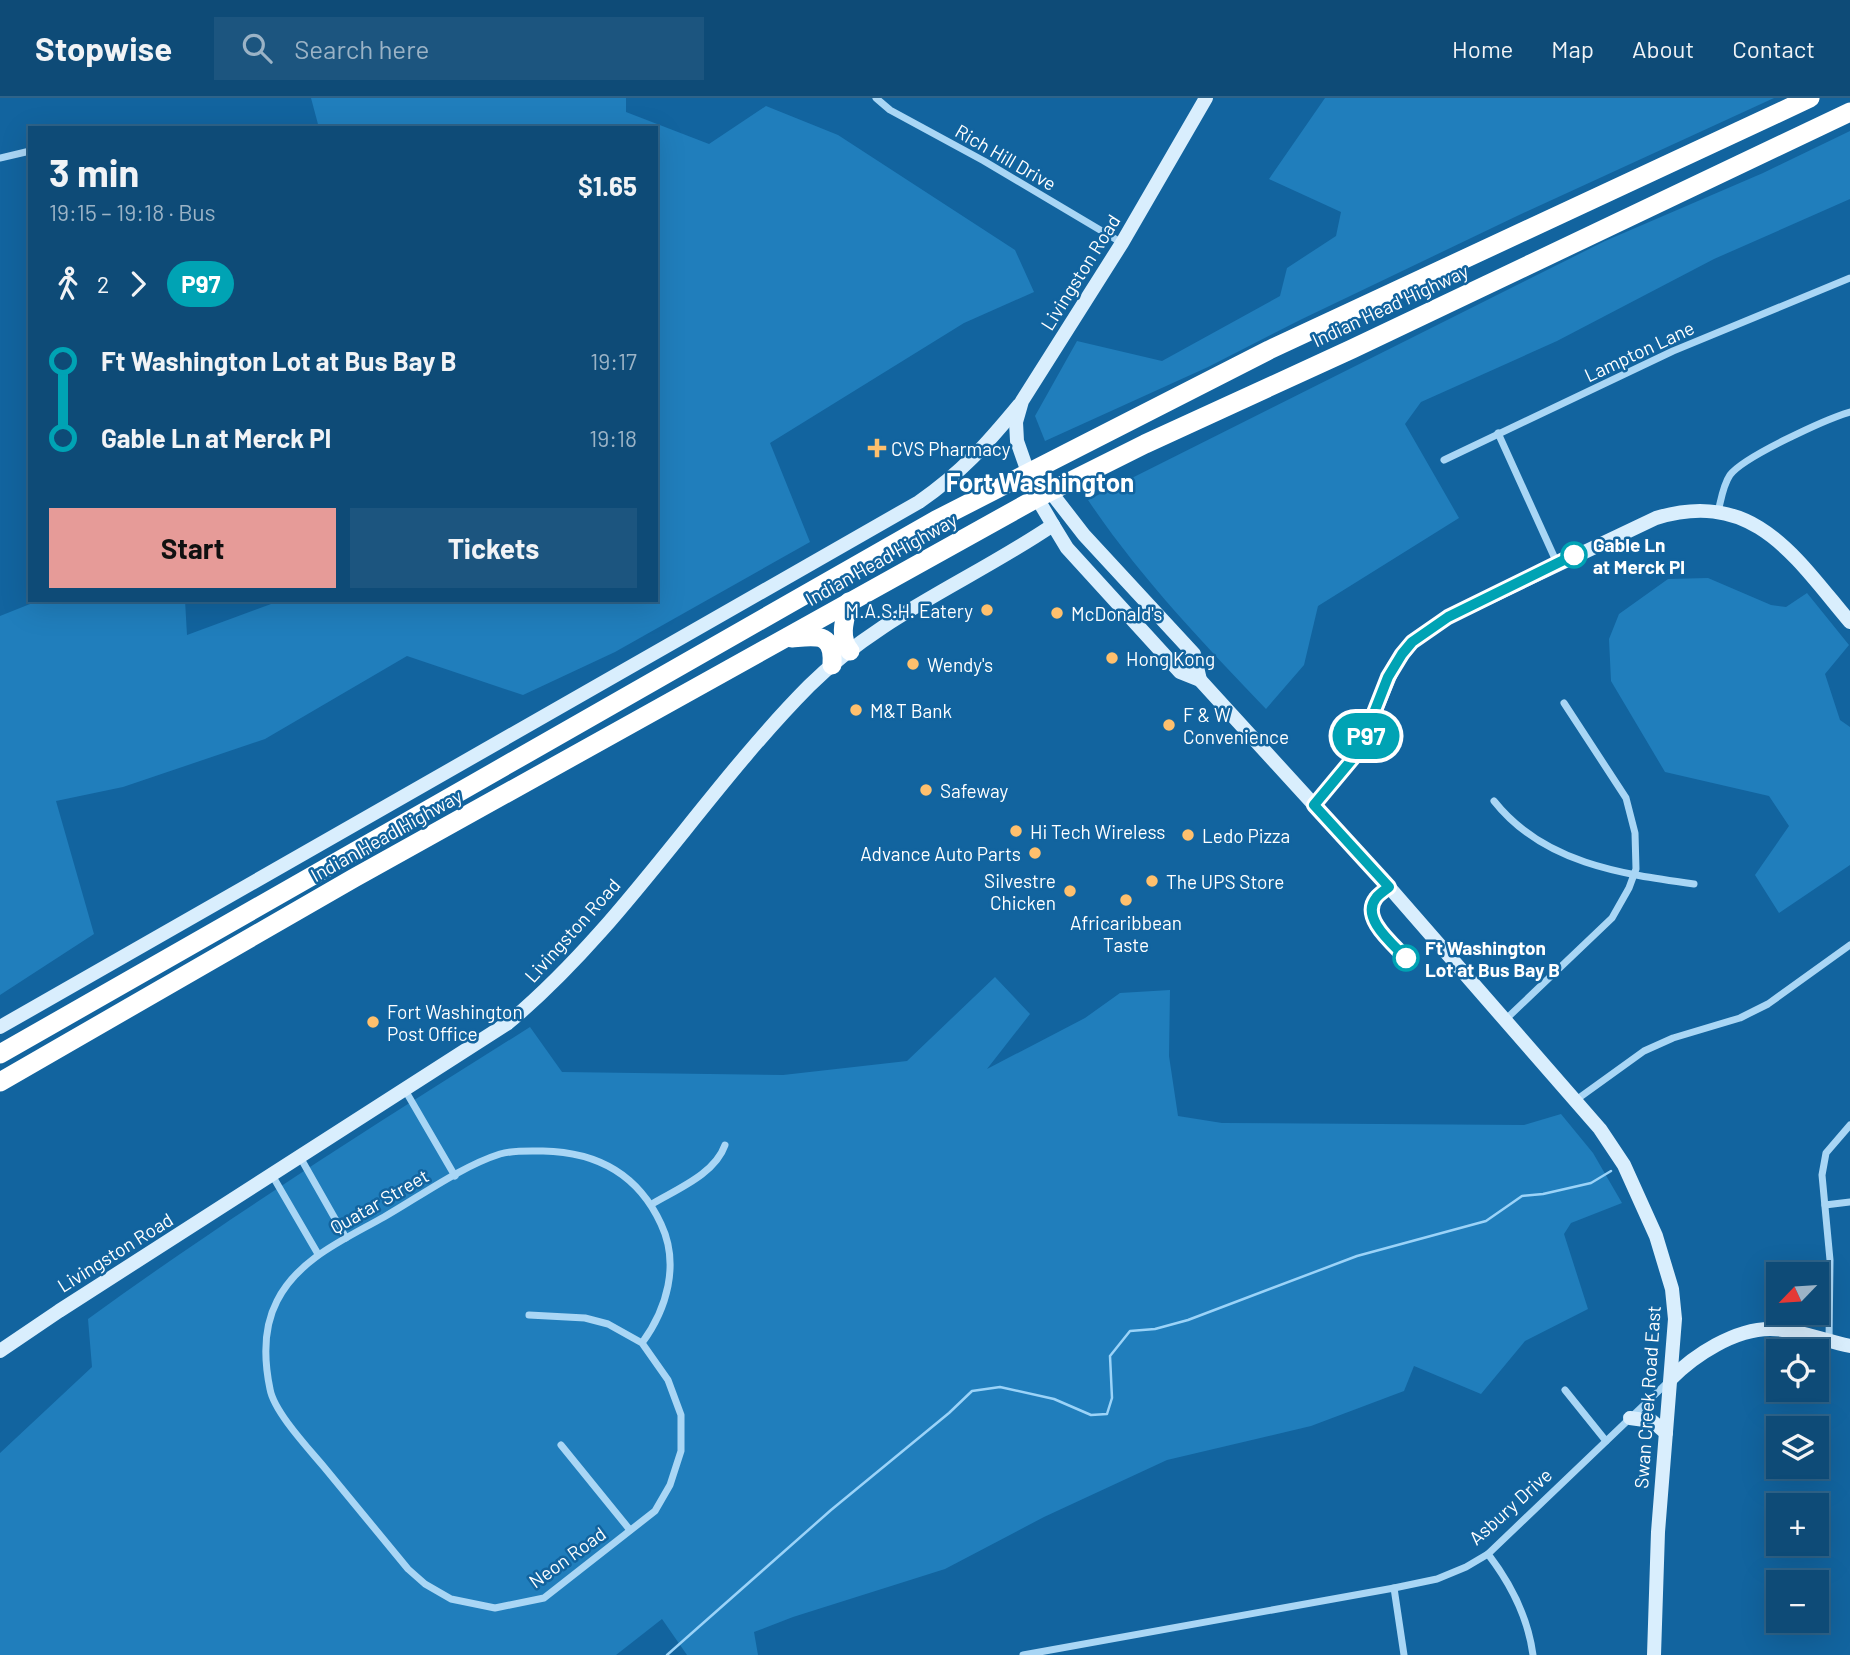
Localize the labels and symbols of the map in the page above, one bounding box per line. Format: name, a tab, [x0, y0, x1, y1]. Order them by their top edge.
street label: Rich Hill Drive	[952, 119, 1060, 195]
street label: Livingston Road	[1035, 210, 1125, 334]
street label: Indian Head Highway	[1308, 259, 1472, 351]
street label: Lampton Lane	[1580, 316, 1698, 386]
place label: CVS Pharmacy	[891, 437, 1011, 460]
marker: CVS Pharmacy	[869, 440, 885, 456]
district label: Fort Washington	[946, 466, 1134, 497]
street label: Indian Head Highway	[801, 508, 961, 610]
place label: Gable Ln at Merck Pl	[1593, 533, 1685, 578]
marker: Gable Ln at Merck Pl	[1561, 542, 1587, 568]
place label: M.A.S.H. Eatery	[846, 599, 973, 622]
marker: M.A.S.H. Eatery	[979, 602, 995, 618]
place label: McDonald's	[1071, 602, 1162, 625]
marker: McDonald's	[1049, 605, 1065, 621]
place label: Hong Kong	[1126, 647, 1215, 670]
marker: Hong Kong	[1104, 650, 1120, 666]
place label: Wendy's	[927, 653, 993, 676]
marker: Wendy's	[905, 656, 921, 672]
place label: M&T Bank	[870, 699, 952, 722]
marker: M&T Bank	[848, 702, 864, 718]
place label: F & W Convenience	[1183, 703, 1289, 748]
line badge: P97	[1326, 713, 1406, 759]
marker: F & W Convenience	[1161, 717, 1177, 733]
place label: Safeway	[940, 779, 1009, 802]
marker: Safeway	[918, 782, 934, 798]
street label: Indian Head Highway	[306, 784, 466, 886]
place label: Hi Tech Wireless	[1030, 820, 1165, 843]
marker: Hi Tech Wireless	[1008, 823, 1024, 839]
place label: Ledo Pizza	[1202, 824, 1290, 847]
marker: Ledo Pizza	[1180, 827, 1196, 843]
place label: Advance Auto Parts	[860, 842, 1021, 865]
marker: Advance Auto Parts	[1027, 845, 1043, 861]
place label: Silvestre Chicken	[984, 869, 1056, 914]
place label: The UPS Store	[1166, 870, 1284, 893]
street label: Livingston Road	[519, 873, 625, 987]
marker: The UPS Store	[1144, 873, 1160, 889]
marker: Silvestre Chicken	[1062, 883, 1078, 899]
marker: Africaribbean Taste	[1118, 892, 1134, 908]
place label: Africaribbean Taste	[1070, 911, 1182, 956]
place label: Ft Washington Lot at Bus Bay B	[1425, 936, 1560, 981]
marker: Ft Washington Lot at Bus Bay B	[1393, 945, 1419, 971]
place label: Fort Washington Post Office	[387, 1000, 523, 1045]
marker: Fort Washington Post Office	[365, 1014, 381, 1030]
street label: Quatar Street	[326, 1164, 432, 1238]
street label: Livingston Road	[53, 1207, 177, 1297]
north arrow	[1766, 1262, 1829, 1325]
street label: Swan Creek Road East	[1629, 1305, 1665, 1489]
street label: Asbury Drive	[1464, 1463, 1556, 1549]
street label: Neon Road	[524, 1521, 610, 1593]

